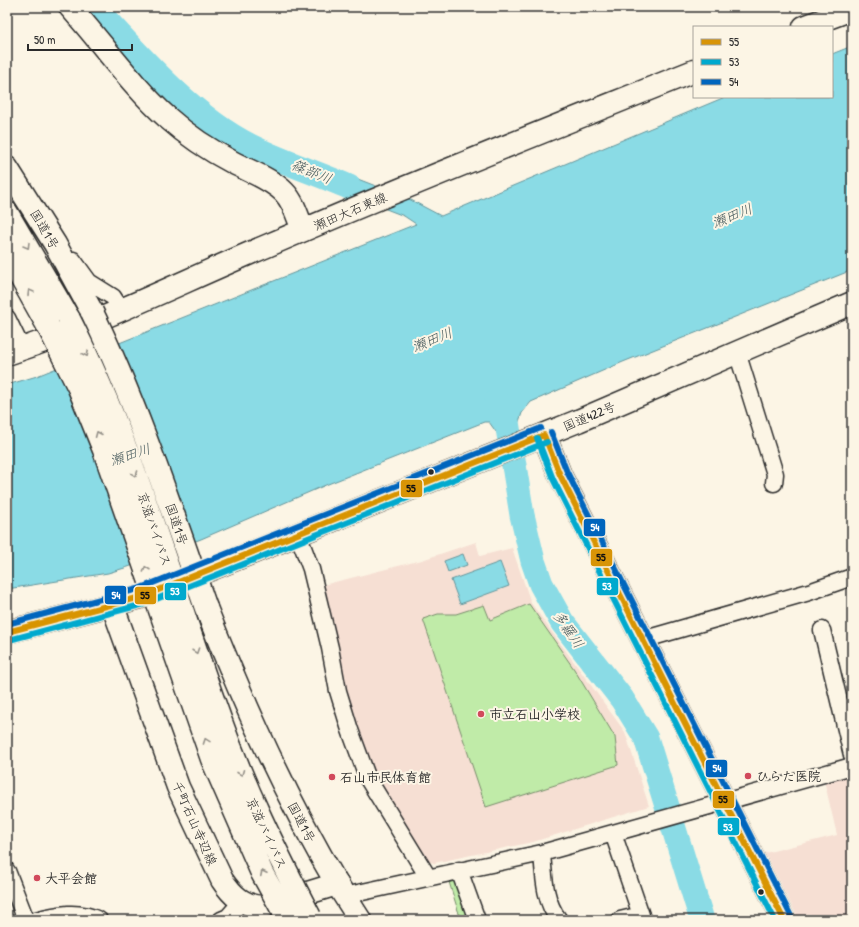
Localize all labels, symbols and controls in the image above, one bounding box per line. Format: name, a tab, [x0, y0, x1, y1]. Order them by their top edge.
scale bar	[28, 26, 132, 52]
legend	[693, 26, 833, 98]
text: 50 m	[34, 31, 55, 48]
text: 55	[729, 33, 739, 50]
text: 53	[729, 53, 739, 70]
text: 54	[729, 73, 739, 90]
water label: 篠部川	[289, 154, 335, 188]
street label: 瀬田大石東線	[311, 187, 390, 235]
water label: 瀬田川	[709, 198, 755, 232]
street label: 国道1号	[26, 206, 64, 252]
one-way arrow	[23, 242, 30, 249]
one-way arrow	[27, 289, 34, 296]
water label: 瀬田川	[409, 322, 455, 356]
one-way arrow	[82, 349, 89, 357]
street label: 国道422号	[560, 397, 618, 435]
one-way arrow	[94, 431, 102, 438]
water label: 瀬田川	[107, 438, 153, 470]
unlabelled marker	[426, 467, 436, 477]
one-way arrow	[131, 470, 139, 477]
line badge: 55	[400, 479, 423, 498]
text: 55	[406, 481, 416, 495]
street label: 京滋バイパス	[134, 489, 176, 569]
street label: 国道1号	[161, 500, 193, 548]
line badge: 54	[583, 518, 606, 537]
text: 54	[591, 520, 599, 534]
line badge: 55	[590, 548, 613, 567]
text: 55	[596, 550, 606, 564]
one-way arrow	[143, 566, 151, 573]
line badge: 53	[596, 577, 619, 596]
text: 53	[602, 579, 612, 593]
line badge: 53	[164, 582, 187, 601]
text: 53	[170, 584, 180, 598]
line badge: 54	[104, 585, 127, 605]
line badge: 55	[134, 586, 157, 605]
text: 54	[112, 588, 120, 602]
text: 55	[140, 588, 150, 602]
water label: 多羅川	[549, 606, 589, 652]
one-way arrow	[191, 648, 200, 655]
place label: 市立石山小学校	[489, 705, 580, 723]
marker: 市立石山小学校	[476, 709, 486, 719]
one-way arrow	[202, 738, 210, 745]
line badge: 54	[705, 759, 728, 778]
text: 54	[713, 761, 721, 775]
place label: ひらた医院	[756, 767, 821, 785]
place label: 石山市民体育館	[340, 768, 431, 786]
one-way arrow	[236, 770, 244, 777]
marker: ひらた医院	[743, 771, 753, 781]
marker: 石山市民体育館	[327, 772, 337, 782]
street label: 千町石山寺辺線	[168, 778, 222, 869]
line badge: 55	[712, 790, 735, 809]
text: 55	[718, 792, 728, 806]
street label: 京滋バイパス	[242, 794, 292, 872]
street label: 国道1号	[284, 798, 320, 846]
line badge: 53	[717, 817, 740, 836]
text: 53	[723, 820, 733, 834]
place label: 大平会館	[45, 869, 97, 887]
one-way arrow	[260, 870, 268, 877]
marker: 大平会館	[32, 873, 42, 883]
unlabelled marker	[756, 887, 766, 897]

